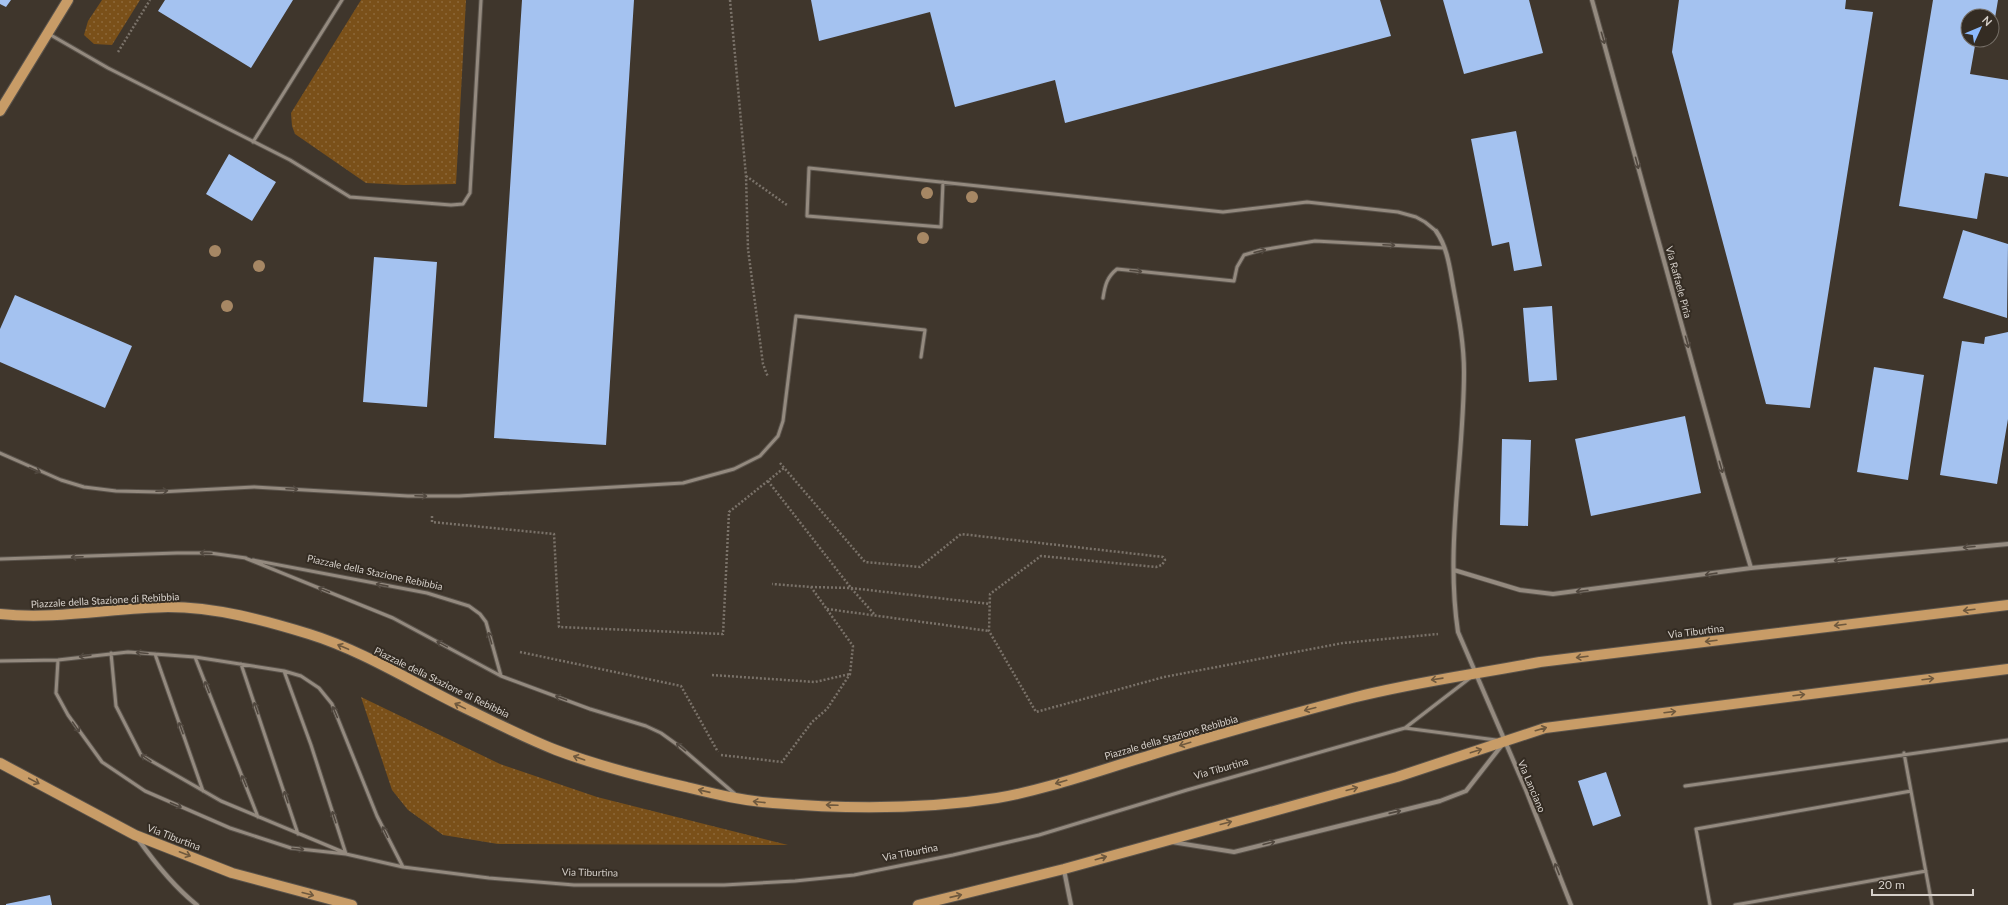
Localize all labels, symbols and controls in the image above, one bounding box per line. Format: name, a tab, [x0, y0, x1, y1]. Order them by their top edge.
north arrow	[1960, 8, 2000, 48]
text: N	[1980, 13, 1995, 28]
one-way arrow	[1600, 31, 1607, 44]
one-way arrow	[1634, 156, 1642, 169]
one-way arrow	[1382, 241, 1395, 248]
street label: Via Raffaele Piria	[1664, 245, 1694, 319]
one-way arrow	[1254, 246, 1267, 254]
one-way arrow	[1129, 267, 1142, 274]
one-way arrow	[1684, 335, 1691, 348]
one-way arrow	[1718, 461, 1726, 474]
one-way arrow	[29, 466, 41, 474]
one-way arrow	[285, 485, 298, 493]
one-way arrow	[155, 488, 168, 495]
one-way arrow	[414, 493, 427, 500]
one-way arrow	[1963, 544, 1976, 551]
one-way arrow	[200, 549, 213, 557]
street label: Piazzale della Stazione Rebibbia	[306, 552, 444, 592]
one-way arrow	[71, 554, 84, 561]
one-way arrow	[1834, 556, 1847, 563]
one-way arrow	[1704, 570, 1717, 577]
one-way arrow	[376, 580, 389, 588]
one-way arrow	[318, 585, 330, 593]
one-way arrow	[1576, 587, 1589, 594]
street label: Piazzale della Stazione di Rebibbia	[30, 590, 180, 610]
one-way arrow	[1963, 606, 1976, 614]
street label: Via Tiburtina	[1667, 622, 1725, 640]
one-way arrow	[1834, 622, 1847, 629]
one-way arrow	[486, 632, 493, 645]
one-way arrow	[1705, 637, 1718, 645]
one-way arrow	[436, 639, 448, 647]
one-way arrow	[338, 643, 350, 651]
street label: Piazzale della Stazione di Rebibbia	[372, 644, 512, 720]
one-way arrow	[136, 649, 149, 656]
one-way arrow	[78, 652, 91, 660]
one-way arrow	[1576, 653, 1589, 661]
one-way arrow	[1430, 675, 1443, 683]
one-way arrow	[1921, 675, 1934, 683]
one-way arrow	[202, 682, 210, 694]
one-way arrow	[1792, 691, 1805, 699]
one-way arrow	[556, 694, 568, 702]
one-way arrow	[454, 702, 466, 709]
one-way arrow	[252, 703, 260, 715]
one-way arrow	[1304, 706, 1317, 714]
one-way arrow	[331, 707, 339, 719]
one-way arrow	[1663, 708, 1676, 715]
street label: Piazzale della Stazione Rebibbia	[1103, 712, 1239, 762]
one-way arrow	[72, 721, 80, 732]
one-way arrow	[177, 722, 184, 735]
one-way arrow	[1534, 725, 1547, 732]
one-way arrow	[1179, 741, 1192, 748]
one-way arrow	[675, 743, 686, 752]
one-way arrow	[1469, 747, 1482, 754]
one-way arrow	[573, 753, 585, 761]
one-way arrow	[140, 754, 151, 762]
street label: Via Tiburtina	[1192, 754, 1250, 782]
street label: Via Lanciano	[1516, 758, 1549, 814]
one-way arrow	[239, 775, 247, 787]
one-way arrow	[28, 778, 40, 786]
one-way arrow	[1054, 779, 1067, 786]
one-way arrow	[1345, 785, 1358, 792]
one-way arrow	[698, 787, 711, 795]
one-way arrow	[282, 790, 289, 803]
one-way arrow	[753, 798, 766, 806]
one-way arrow	[170, 801, 182, 809]
one-way arrow	[826, 802, 839, 809]
one-way arrow	[1388, 807, 1401, 815]
one-way arrow	[330, 810, 337, 823]
one-way arrow	[1220, 819, 1233, 826]
street label: Via Tiburtina	[146, 821, 202, 853]
one-way arrow	[380, 827, 388, 839]
one-way arrow	[1262, 839, 1275, 846]
street label: Via Tiburtina	[881, 841, 939, 863]
one-way arrow	[291, 845, 304, 852]
one-way arrow	[178, 851, 190, 859]
one-way arrow	[1095, 854, 1108, 861]
one-way arrow	[1552, 863, 1560, 875]
street label: Via Tiburtina	[562, 866, 618, 878]
scale bar	[1872, 871, 1973, 897]
text: 20 m	[1878, 877, 1905, 892]
one-way arrow	[302, 890, 315, 898]
one-way arrow	[949, 892, 962, 900]

